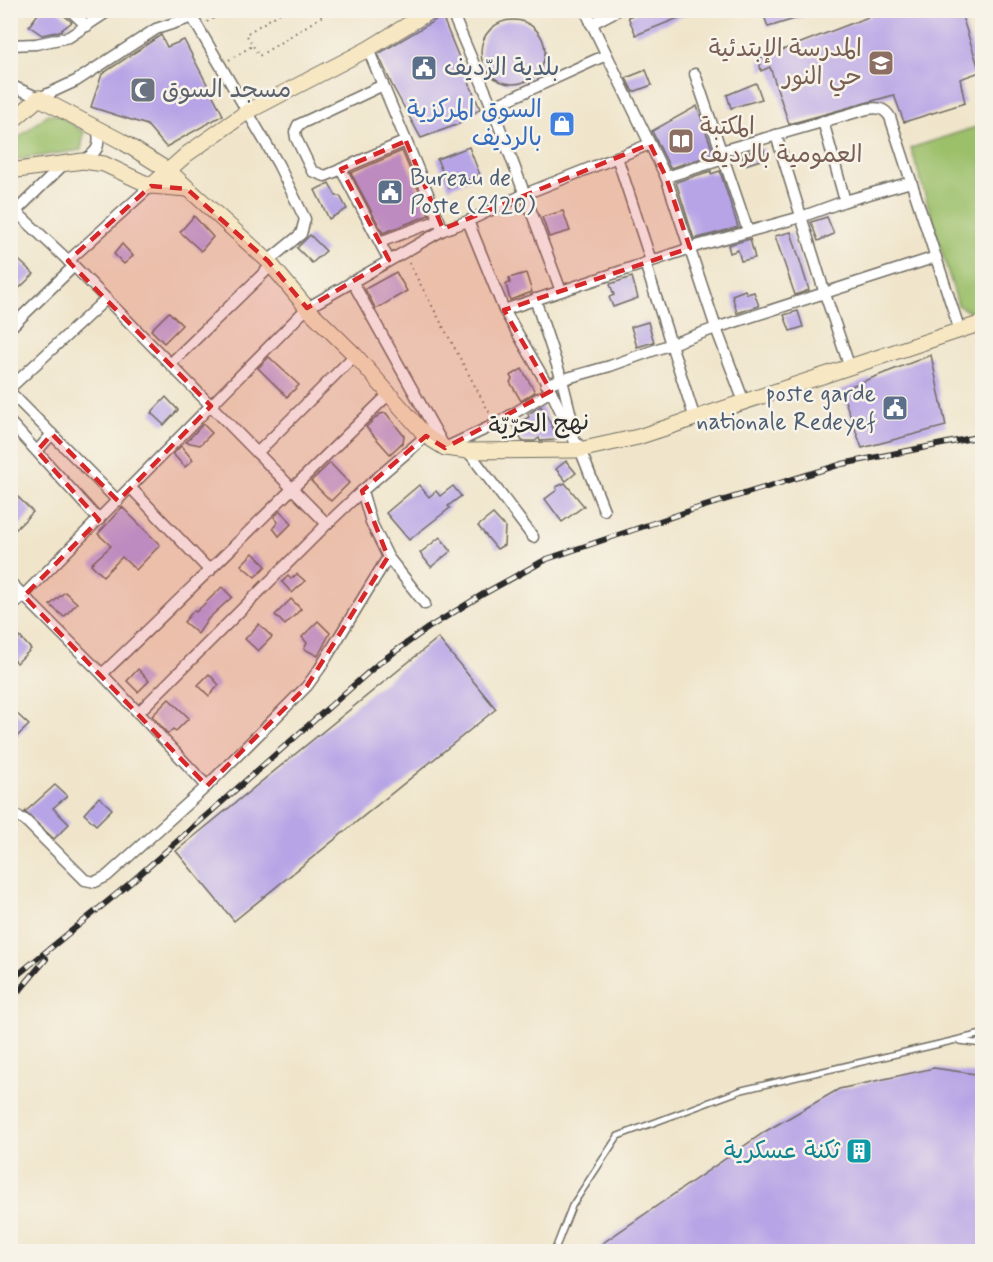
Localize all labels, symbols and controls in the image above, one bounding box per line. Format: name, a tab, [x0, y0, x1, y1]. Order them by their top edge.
place label: المدرسة الإبتدئية حي النور	[709, 34, 862, 97]
school or university icon: المدرسة الإبتدئية حي النور	[866, 48, 896, 78]
public building icon: بلدية الرّديف	[409, 53, 439, 83]
place label: بلدية الرّديف	[444, 53, 560, 84]
mosque icon: مسجد السوق	[128, 75, 158, 105]
place label: مسجد السوق	[162, 75, 291, 106]
place label: السوق المركزية بالرديف	[407, 95, 542, 154]
shop icon: السوق المركزية بالرديف	[547, 109, 577, 139]
place label: المكتبة العمومية بالرديف	[700, 112, 862, 171]
library icon: المكتبة العمومية بالرديف	[666, 126, 696, 156]
place label: Bureau de Poste (2120)	[410, 163, 536, 222]
public building icon: Bureau de Poste (2120)	[375, 177, 405, 207]
place label: poste garde nationale Redeyef	[696, 379, 876, 438]
public building icon: poste garde nationale Redeyef	[880, 393, 910, 423]
street label: نهج الحرّيّة	[488, 407, 590, 443]
place label: ثكنة عسكرية	[724, 1136, 841, 1167]
building icon: ثكنة عسكرية	[844, 1136, 874, 1166]

